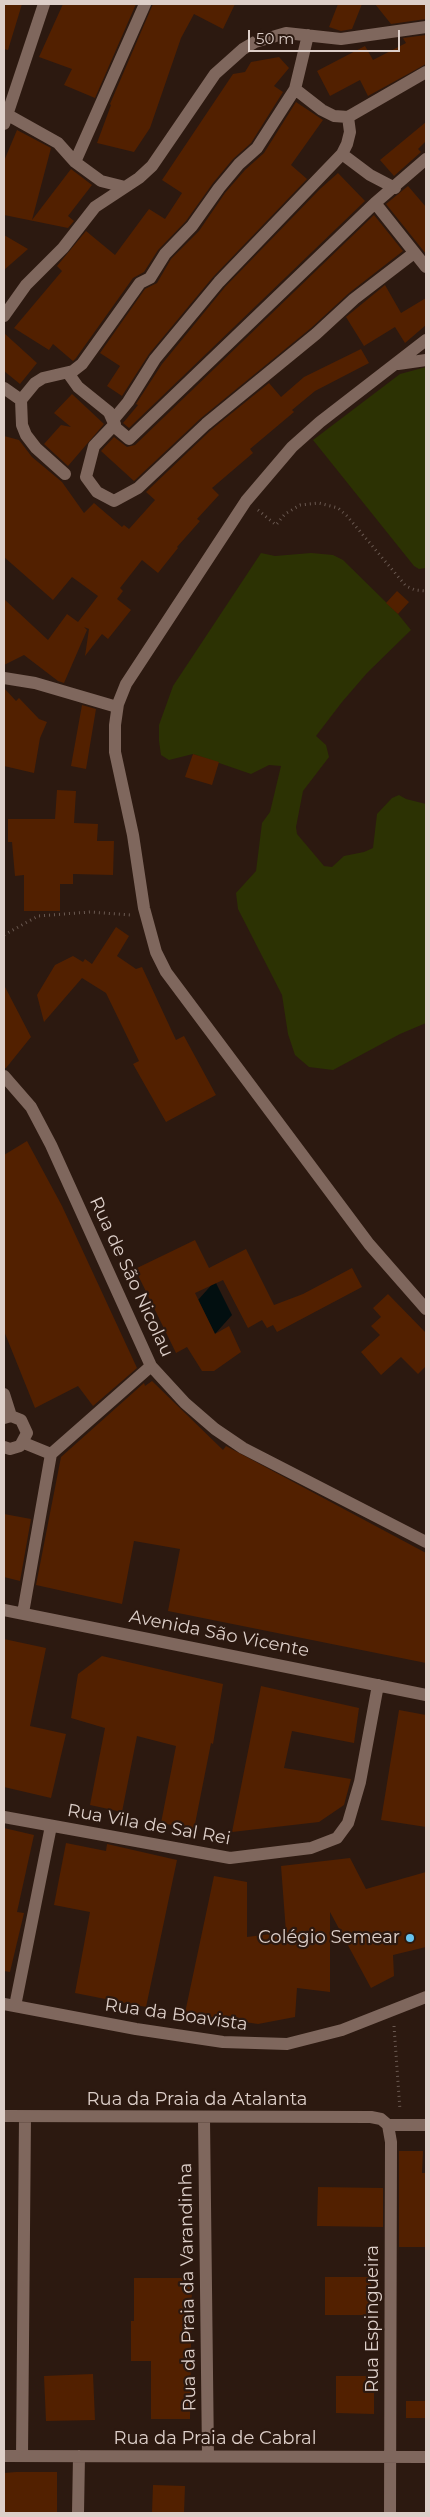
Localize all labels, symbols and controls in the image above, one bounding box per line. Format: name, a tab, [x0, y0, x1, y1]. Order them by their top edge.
scale bar	[250, 20, 402, 52]
text: 50 m	[256, 29, 294, 48]
street label: Rua de São Nicolau	[84, 1193, 178, 1361]
street label: Avenida São Vicente	[127, 1606, 311, 1662]
street label: Rua Vila de Sal Rei	[66, 1800, 232, 1850]
place label: Colégio Semear	[258, 1927, 400, 1949]
marker: Colégio Semear	[404, 1932, 416, 1944]
street label: Rua da Boavista	[103, 1994, 249, 2036]
street label: Rua da Praia da Atalanta	[87, 2089, 307, 2111]
street label: Rua da Praia da Varandinha	[175, 2162, 201, 2412]
street label: Rua Espingueira	[362, 2245, 384, 2393]
street label: Rua da Praia de Cabral	[114, 2428, 316, 2450]

